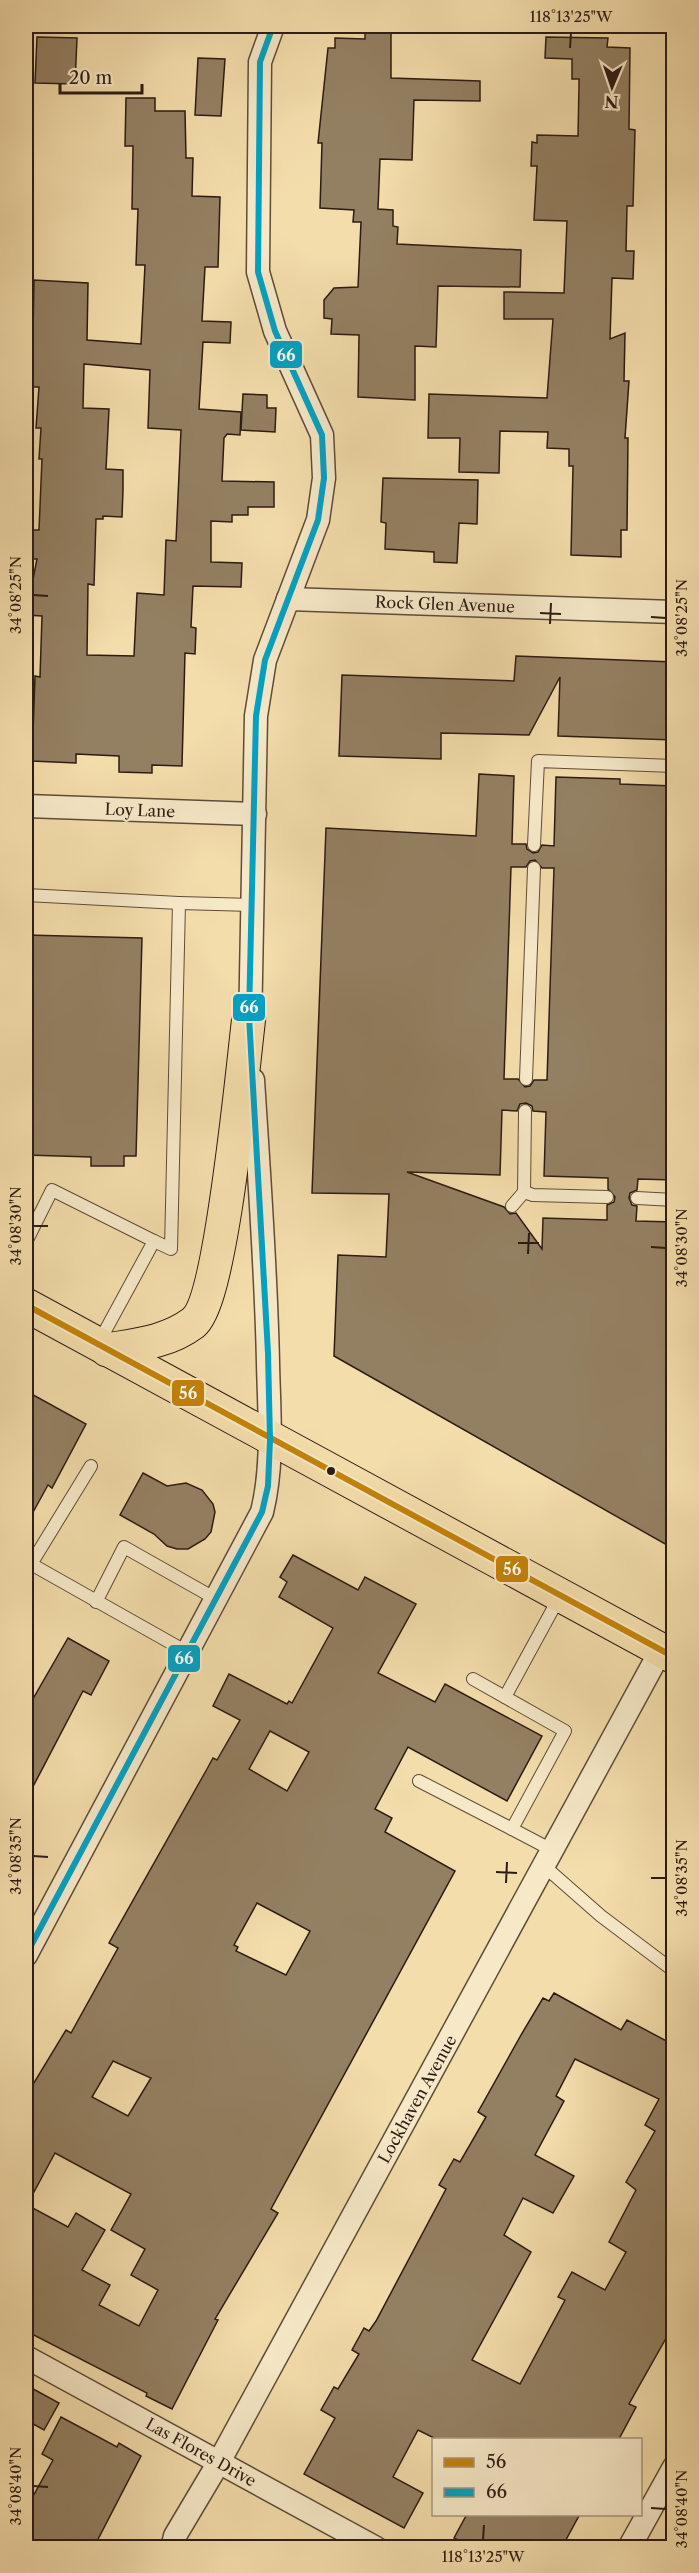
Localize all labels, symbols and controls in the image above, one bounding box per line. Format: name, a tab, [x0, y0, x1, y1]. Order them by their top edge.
text: 118°13'25"W	[529, 7, 613, 26]
scale bar	[60, 57, 142, 95]
north arrow	[582, 57, 642, 117]
text: 20 m	[69, 67, 113, 89]
text: N	[604, 92, 619, 112]
line badge: 66	[269, 340, 303, 369]
text: 66	[276, 345, 296, 365]
text: 34°08'25"N	[6, 556, 25, 634]
text: 34°08'25"N	[672, 579, 691, 657]
street label: Rock Glen Avenue	[375, 592, 515, 616]
street label: Loy Lane	[104, 799, 176, 821]
line badge: 66	[232, 993, 266, 1022]
text: 66	[239, 997, 259, 1017]
text: 34°08'30"N	[6, 1186, 25, 1266]
text: 34°08'30"N	[672, 1208, 691, 1288]
line badge: 56	[171, 1379, 205, 1407]
text: 56	[179, 1383, 198, 1403]
unlabelled marker	[325, 1465, 337, 1477]
line badge: 56	[495, 1555, 529, 1583]
text: 56	[503, 1559, 522, 1579]
line badge: 66	[167, 1644, 201, 1673]
text: 66	[174, 1648, 194, 1668]
text: 34°08'35"N	[6, 1817, 25, 1895]
text: 34°08'35"N	[672, 1839, 691, 1917]
street label: Lockhaven Avenue	[373, 2031, 461, 2167]
street label: Las Flores Drive	[142, 2413, 260, 2491]
legend	[432, 2438, 642, 2516]
text: 34°08'40"N	[6, 2447, 25, 2525]
text: 56	[486, 2451, 506, 2473]
text: 34°08'40"N	[672, 2470, 691, 2548]
text: 66	[486, 2481, 507, 2503]
text: 118°13'25"W	[441, 2547, 525, 2566]

